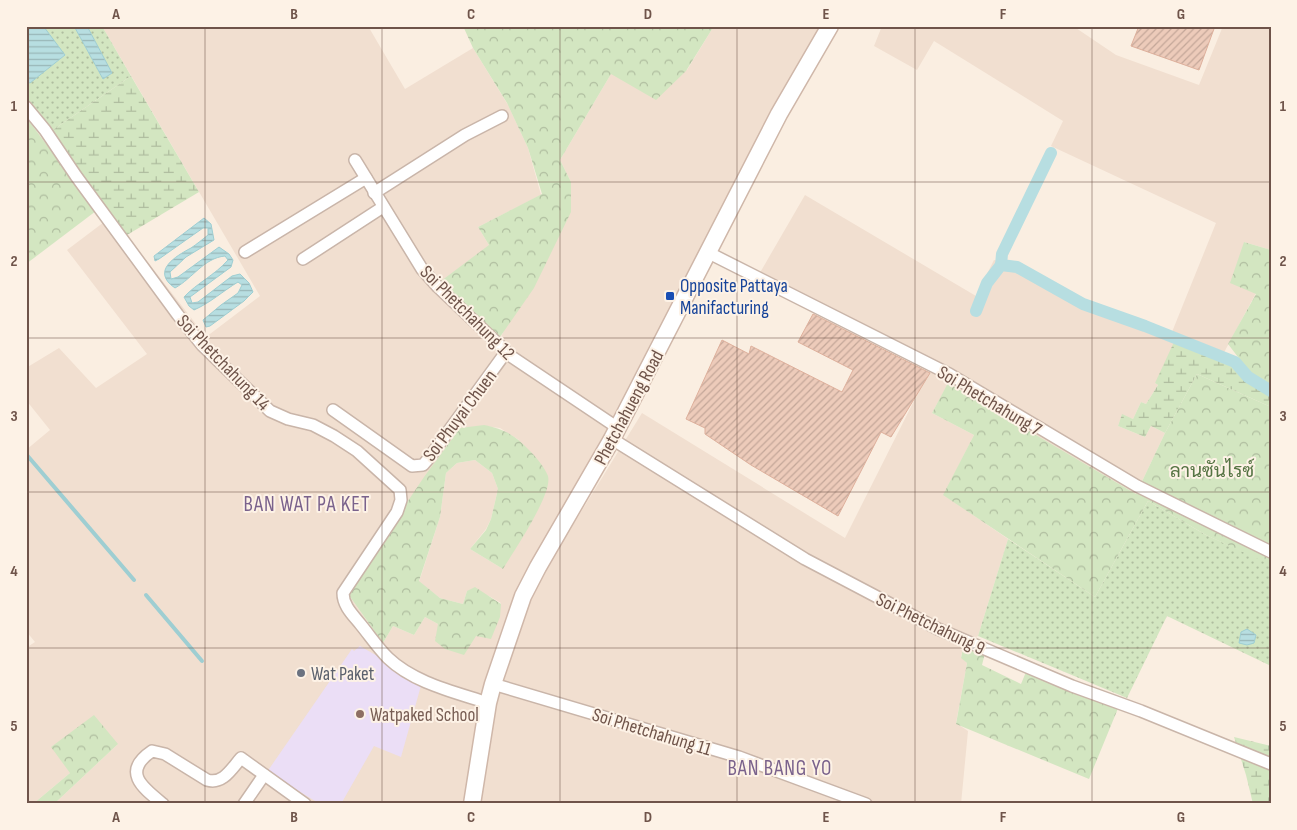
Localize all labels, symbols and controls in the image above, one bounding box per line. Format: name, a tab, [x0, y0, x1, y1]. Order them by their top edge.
text: A	[111, 5, 120, 24]
text: B	[290, 5, 298, 24]
text: C	[467, 5, 475, 24]
text: D	[644, 5, 652, 24]
text: E	[823, 5, 830, 24]
text: F	[1000, 5, 1007, 24]
text: G	[1177, 5, 1185, 24]
text: 1	[11, 97, 18, 116]
text: 1	[1280, 97, 1287, 116]
text: 2	[10, 252, 18, 271]
text: 2	[1279, 252, 1287, 271]
street label: Soi Phetchahung 12	[415, 261, 519, 365]
place label: Opposite Pattaya Manifacturing	[680, 275, 788, 320]
marker: Opposite Pattaya Manifacturing	[664, 290, 676, 302]
street label: Soi Phetchahung 14	[171, 310, 274, 416]
street label: Phetchahueng Road	[589, 346, 669, 469]
street label: Soi Phetchahung 7	[933, 361, 1046, 442]
street label: Soi Phuyai Chuen	[418, 366, 502, 466]
text: 3	[10, 407, 18, 426]
text: 3	[1279, 407, 1287, 426]
park label: ลานซันไรซ์	[1170, 458, 1254, 483]
district label: BAN WAT PA KET	[244, 492, 370, 517]
text: 4	[10, 562, 18, 581]
text: 4	[1279, 562, 1287, 581]
street label: Soi Phetchahung 9	[872, 588, 989, 661]
place label: Wat Paket	[311, 663, 375, 686]
marker: Wat Paket	[295, 667, 307, 679]
street label: Soi Phetchahung 11	[589, 703, 714, 762]
place label: Watpaked School	[370, 704, 479, 727]
marker: Watpaked School	[354, 708, 366, 720]
text: 5	[10, 717, 18, 736]
text: 5	[1279, 717, 1287, 736]
district label: BAN BANG YO	[728, 756, 832, 781]
text: A	[111, 808, 120, 827]
text: B	[290, 808, 298, 827]
text: C	[467, 808, 475, 827]
text: D	[644, 808, 652, 827]
text: E	[823, 808, 830, 827]
text: F	[1000, 808, 1007, 827]
text: G	[1177, 808, 1185, 827]

